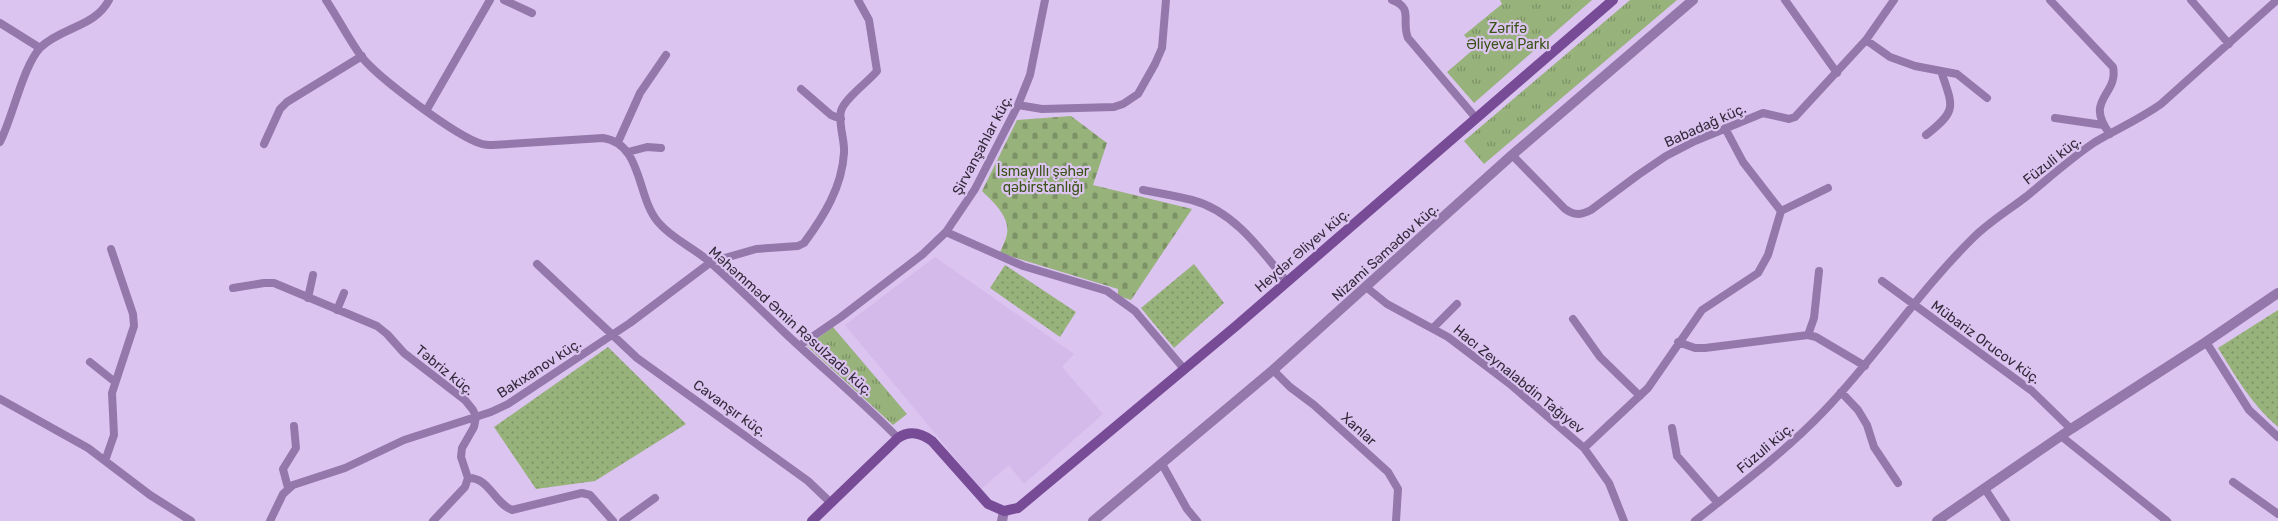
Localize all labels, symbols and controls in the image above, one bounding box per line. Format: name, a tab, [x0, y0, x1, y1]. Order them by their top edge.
park label: Zərifə Əliyeva Parkı	[1466, 20, 1550, 53]
street label: Şirvanşahlar küç.	[949, 92, 1016, 198]
street label: Babadağ küç.	[1662, 100, 1749, 151]
street label: Füzuli küç.	[2020, 132, 2085, 188]
park label: İsmayıllı şəhər qəbirstanlığı	[997, 163, 1090, 196]
street label: Nizami Səmədov küç.	[1328, 200, 1442, 305]
street label: Heydər Əliyev küç.	[1252, 205, 1353, 296]
street label: Məhəmməd Əmin Rəsulzadə küç.	[705, 243, 876, 400]
street label: Mübariz Orucov küç.	[1928, 297, 2044, 388]
street label: Hacı Zeynalabdin Tağıyev	[1450, 321, 1588, 438]
street label: Bakıxanov küç.	[494, 335, 585, 402]
street label: Təbriz küç.	[412, 342, 477, 399]
street label: Cavanşır küç.	[690, 376, 770, 441]
street label: Xanlar	[1338, 409, 1380, 450]
street label: Füzuli küç.	[1733, 420, 1797, 477]

